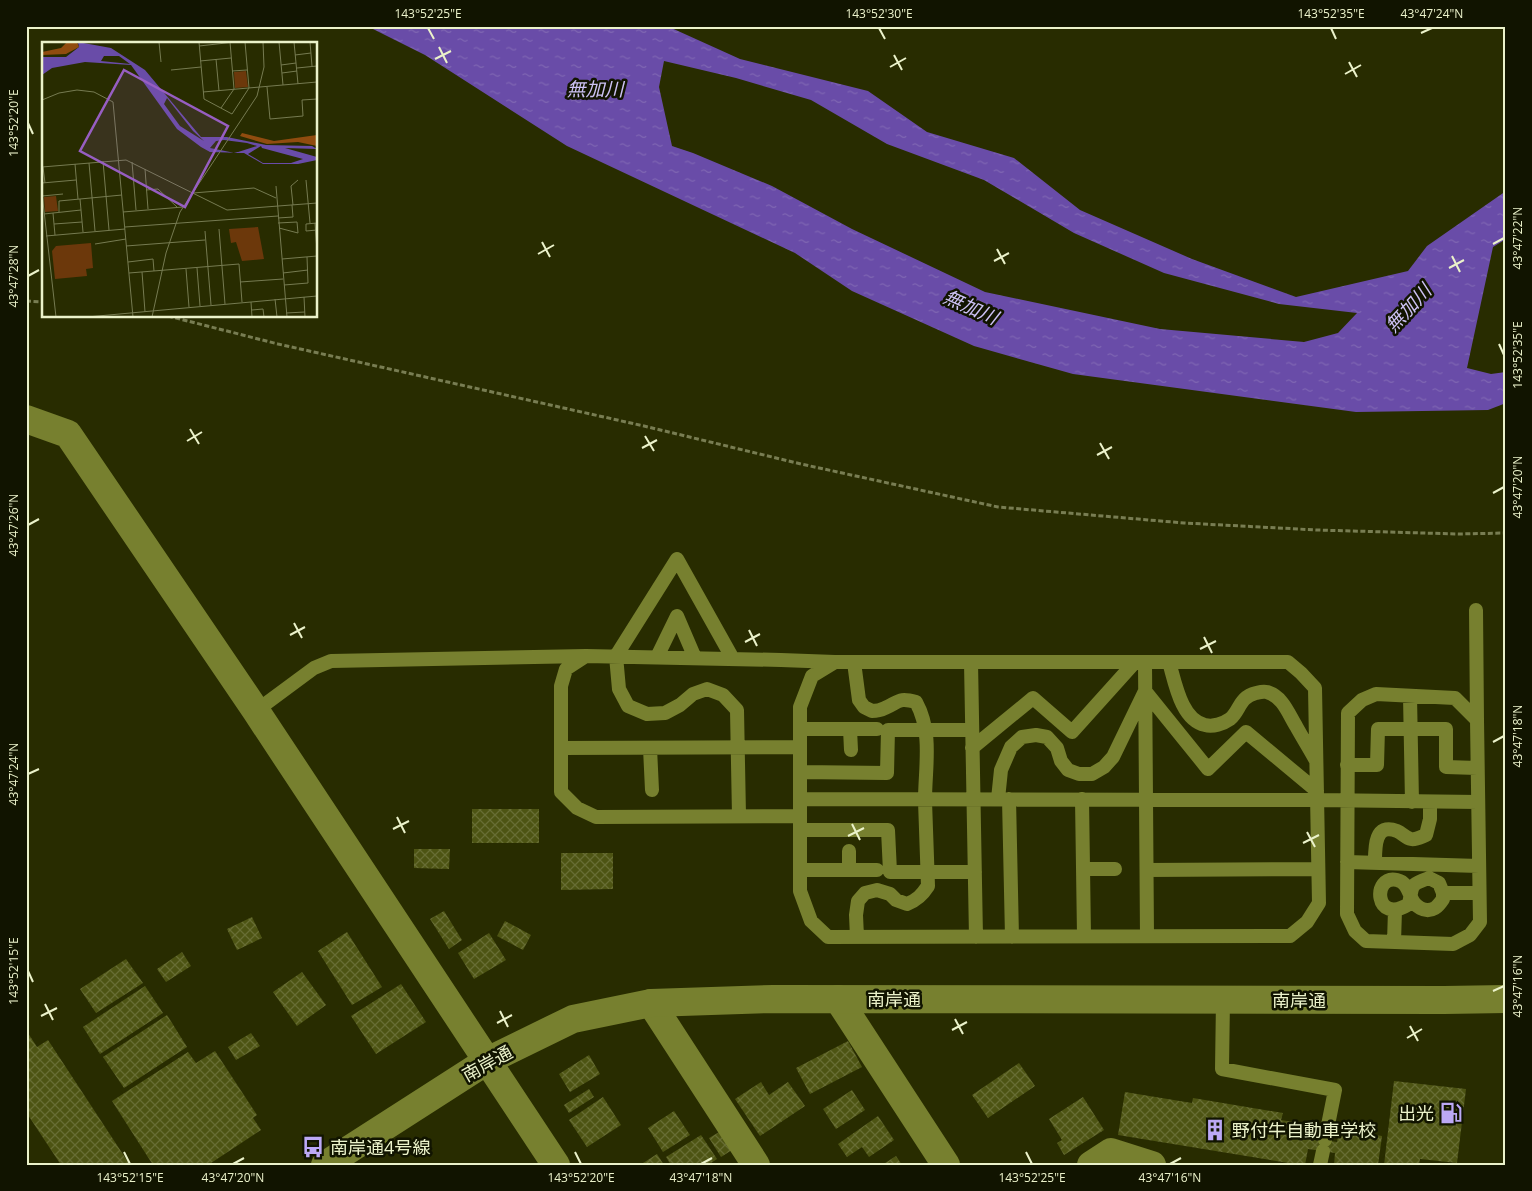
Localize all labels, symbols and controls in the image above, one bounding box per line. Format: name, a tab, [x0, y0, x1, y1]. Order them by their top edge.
text: 143°52'25"E	[394, 5, 462, 22]
text: 143°52'30"E	[845, 5, 913, 22]
text: 143°52'35"E	[1297, 5, 1365, 22]
text: 43°47'24"N	[1401, 5, 1463, 22]
inset map	[42, 42, 318, 318]
water label: 無加川	[566, 76, 625, 102]
text: 143°52'20"E	[5, 89, 22, 157]
text: 43°47'22"N	[1509, 207, 1526, 269]
text: 43°47'28"N	[5, 245, 22, 307]
water label: 無加川	[1379, 277, 1438, 338]
water label: 無加川	[940, 284, 1004, 331]
text: 143°52'35"E	[1509, 321, 1526, 389]
text: 43°47'20"N	[1509, 456, 1526, 518]
text: 43°47'26"N	[5, 494, 22, 556]
text: 43°47'18"N	[1509, 705, 1526, 767]
text: 43°47'24"N	[5, 743, 22, 805]
text: 143°52'15"E	[5, 937, 22, 1005]
text: 43°47'16"N	[1509, 955, 1526, 1017]
street label: 南岸通	[867, 987, 921, 1011]
street label: 南岸通	[1272, 988, 1326, 1012]
street label: 南岸通	[458, 1039, 516, 1087]
fuel station icon: 出光	[1438, 1100, 1464, 1126]
place label: 出光	[1398, 1101, 1434, 1125]
building icon: 野付牛自動車学校	[1202, 1117, 1228, 1143]
place label: 野付牛自動車学校	[1232, 1118, 1376, 1142]
bus stop icon: 南岸通4号線	[300, 1134, 326, 1160]
place label: 南岸通4号線	[330, 1135, 430, 1159]
text: 143°52'15"E	[96, 1169, 164, 1186]
text: 43°47'20"N	[202, 1169, 264, 1186]
text: 143°52'20"E	[547, 1169, 615, 1186]
text: 43°47'18"N	[670, 1169, 732, 1186]
text: 143°52'25"E	[998, 1169, 1066, 1186]
text: 43°47'16"N	[1139, 1169, 1201, 1186]

